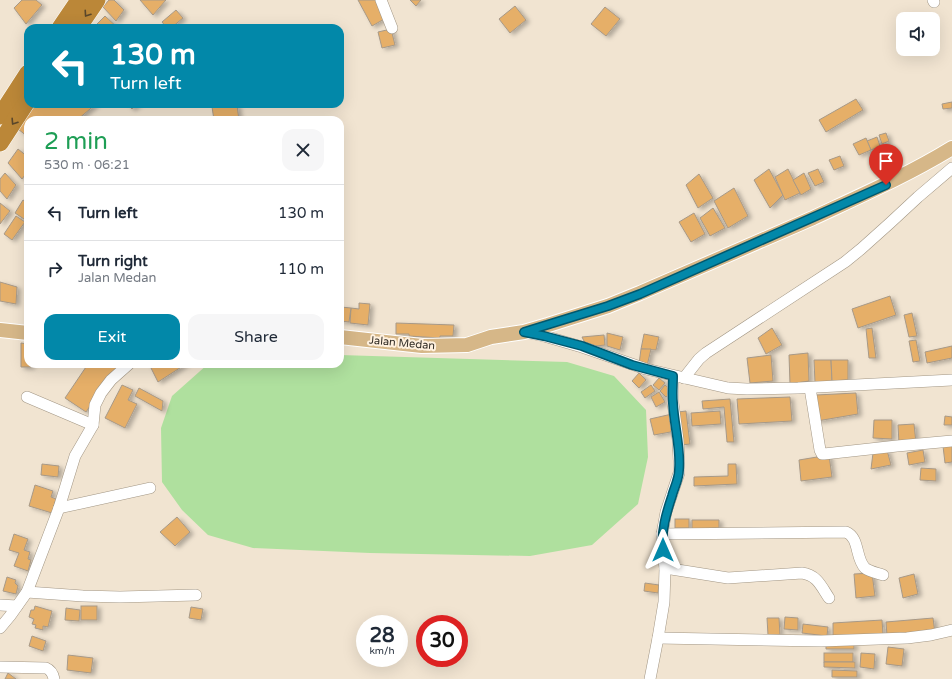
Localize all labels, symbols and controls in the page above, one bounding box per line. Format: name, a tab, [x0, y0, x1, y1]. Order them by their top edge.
one-way arrow	[84, 10, 92, 17]
map controls	[896, 12, 940, 56]
button: sound	[896, 12, 940, 56]
text: 130 m	[110, 38, 196, 72]
icon: left	[44, 40, 96, 92]
text: Turn left	[110, 72, 182, 94]
one-way arrow	[12, 117, 19, 124]
text: 2 min	[44, 127, 108, 156]
button: close	[282, 129, 324, 171]
pin	[869, 144, 903, 185]
icon: arrive	[875, 150, 897, 172]
text: 530 m · 06:21	[44, 157, 130, 173]
icon: left	[44, 202, 66, 224]
text: Turn left	[78, 204, 138, 222]
text: 130 m	[278, 204, 324, 222]
text: Turn right	[78, 252, 148, 270]
icon: right	[44, 258, 66, 280]
text: 110 m	[278, 260, 324, 278]
text: Jalan Medan	[78, 270, 156, 286]
button: Exit	[44, 314, 180, 360]
button: Share	[188, 314, 324, 360]
street label: Jalan Medan	[368, 334, 436, 352]
position arrow	[642, 529, 684, 571]
speed limit sign: 30	[416, 615, 468, 667]
text: 28	[369, 624, 395, 648]
text: km/h	[369, 645, 395, 657]

